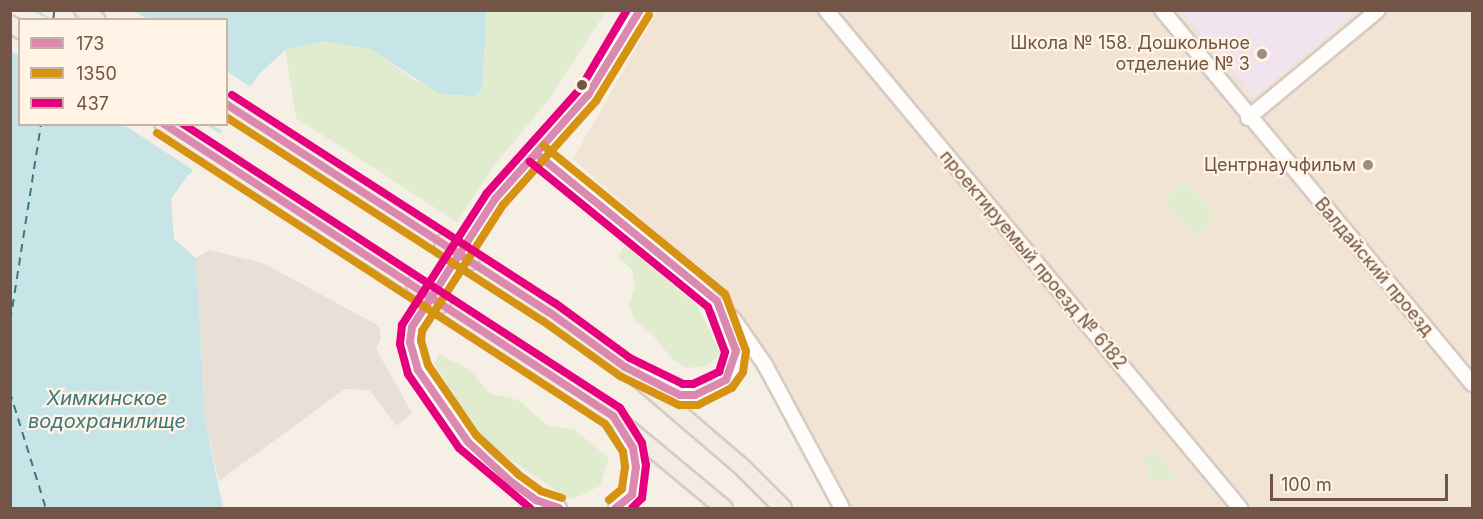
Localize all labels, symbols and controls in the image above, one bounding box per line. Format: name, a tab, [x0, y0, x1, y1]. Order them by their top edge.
legend	[18, 18, 228, 126]
text: 173	[76, 33, 104, 54]
place label: Школа № 158. Дошкольное отделение № 3	[1010, 33, 1250, 76]
marker: Школа № 158. Дошкольное отделение № 3	[1255, 47, 1269, 61]
text: 1350	[76, 63, 117, 84]
unlabelled marker	[576, 79, 588, 91]
text: 437	[76, 93, 109, 114]
street label: проектируемый проезд № 6182	[935, 146, 1131, 374]
place label: Центрнаучфильм	[1204, 154, 1356, 176]
marker: Центрнаучфильм	[1361, 158, 1375, 172]
street label: Валдайский проезд	[1310, 194, 1438, 340]
water label: Химкинское водохранилище	[28, 386, 186, 433]
scale bar	[1273, 462, 1452, 500]
text: 100 m	[1281, 474, 1332, 495]

